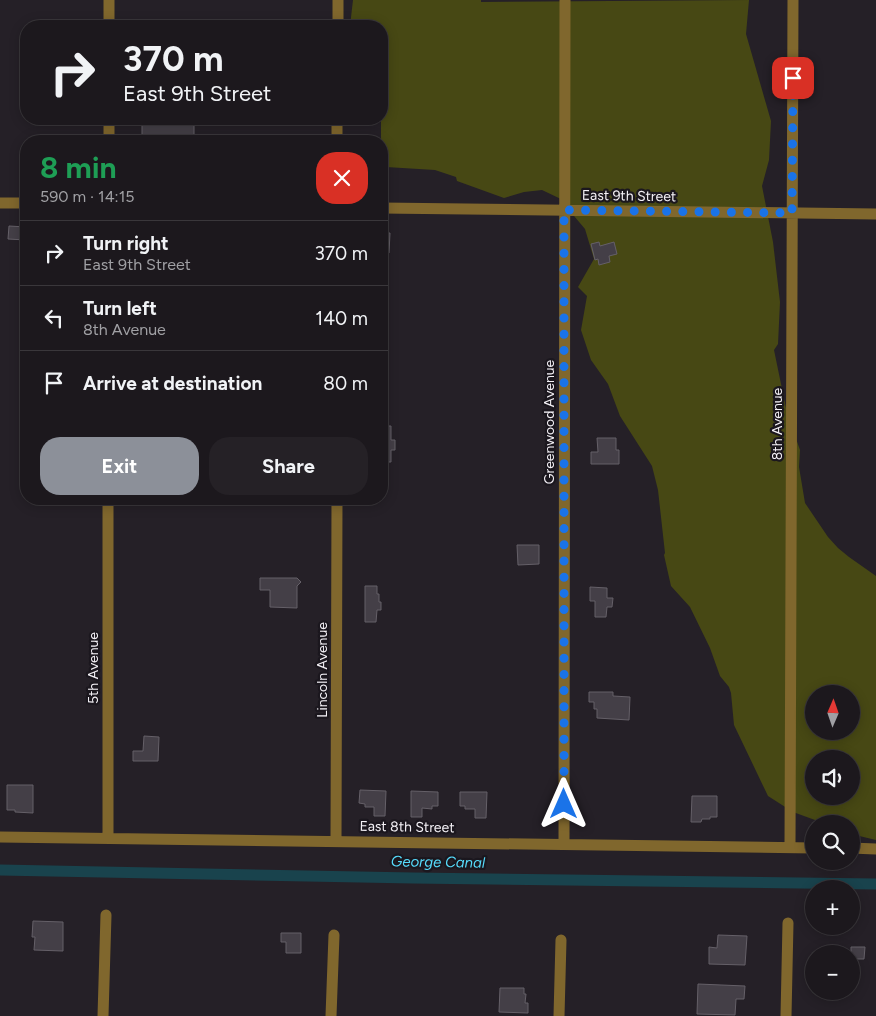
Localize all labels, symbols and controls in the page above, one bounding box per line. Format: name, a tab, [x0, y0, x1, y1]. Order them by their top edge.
text: 370 m	[123, 38, 223, 80]
icon: right	[40, 40, 105, 105]
pin	[772, 57, 814, 99]
icon: arrive	[779, 64, 807, 92]
text: East 9th Street	[123, 80, 271, 107]
text: 8 min	[40, 149, 117, 186]
button: close	[316, 152, 368, 204]
text: 590 m · 14:15	[40, 187, 134, 206]
street label: East 9th Street	[582, 187, 676, 205]
text: Turn right	[83, 232, 169, 255]
icon: right	[40, 239, 68, 267]
text: 370 m	[314, 242, 368, 265]
text: East 9th Street	[83, 255, 191, 274]
text: Turn left	[83, 297, 157, 320]
icon: left	[40, 304, 68, 332]
text: 140 m	[315, 307, 368, 330]
text: 8th Avenue	[83, 320, 166, 339]
street label: Greenwood Avenue	[541, 359, 558, 484]
icon: arrive	[40, 369, 68, 397]
text: Arrive at destination	[83, 372, 262, 395]
text: 80 m	[323, 372, 368, 395]
street label: 8th Avenue	[769, 387, 786, 460]
button: Exit	[40, 437, 199, 495]
button: Share	[209, 437, 368, 495]
street label: Lincoln Avenue	[314, 622, 331, 718]
street label: 5th Avenue	[85, 632, 102, 704]
north arrow	[805, 685, 860, 740]
map controls	[805, 685, 860, 1000]
button: sound	[805, 750, 860, 805]
position arrow	[537, 777, 589, 829]
button: search	[805, 815, 860, 870]
street label: East 8th Street	[359, 818, 455, 836]
water label: George Canal	[391, 852, 486, 872]
button: +	[805, 880, 860, 935]
button: −	[805, 945, 860, 1000]

